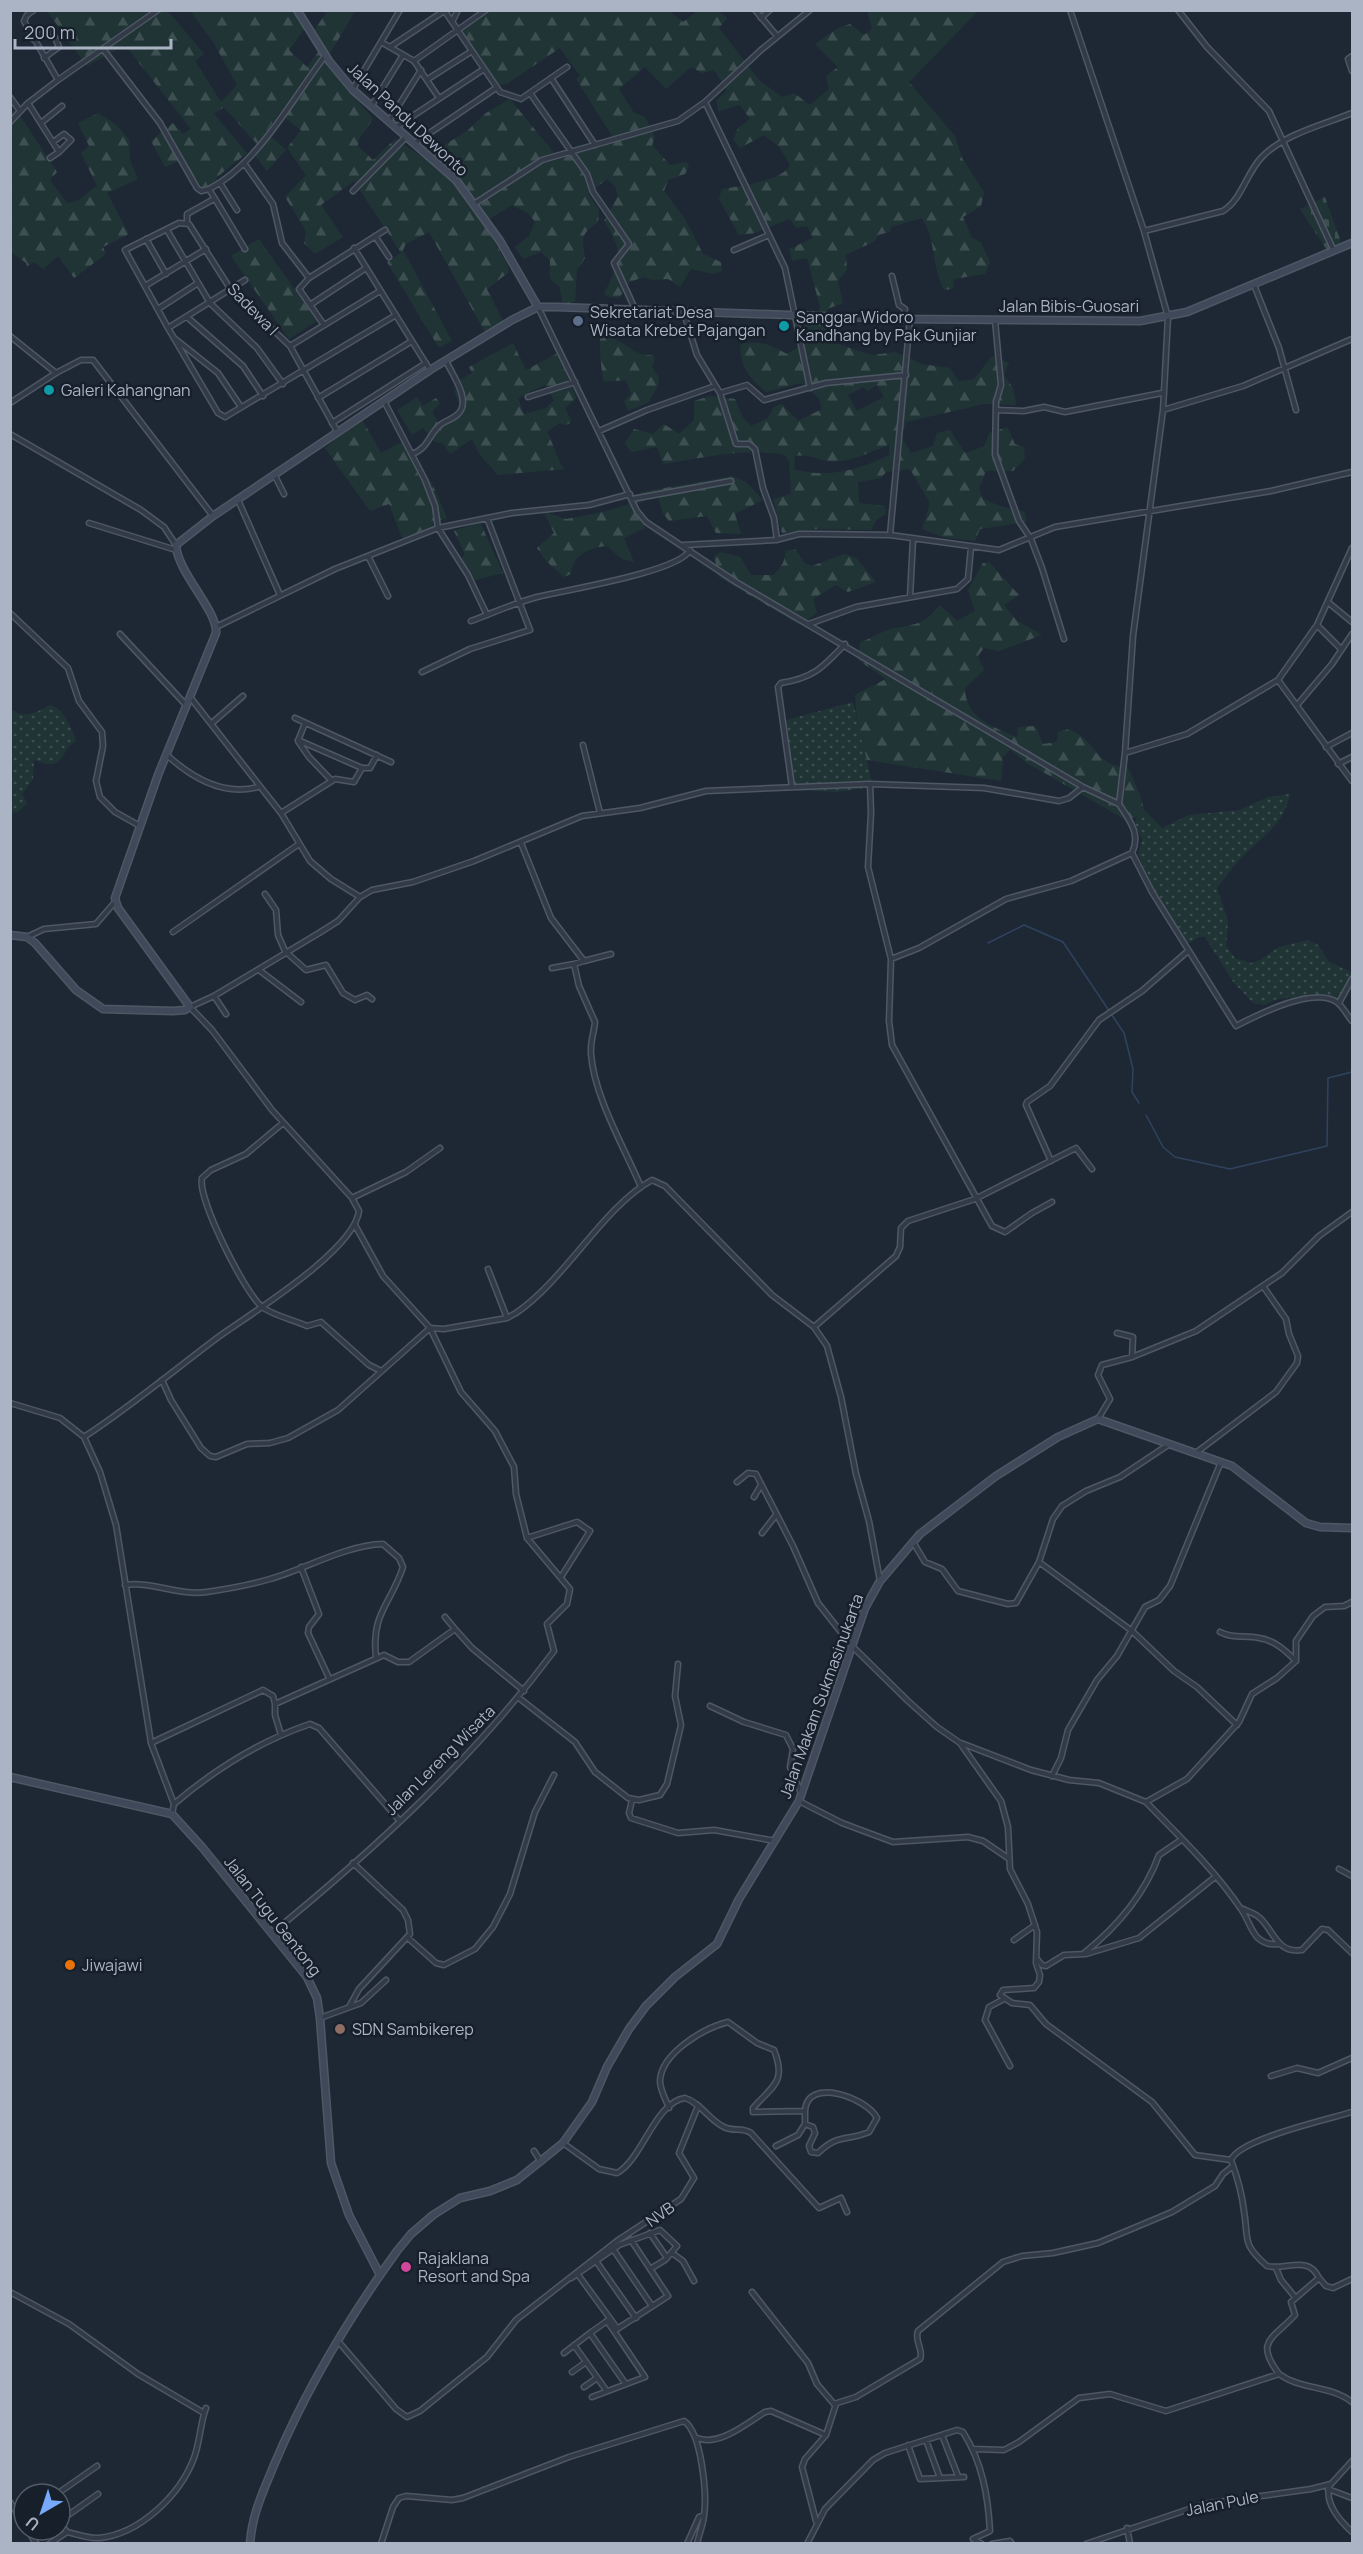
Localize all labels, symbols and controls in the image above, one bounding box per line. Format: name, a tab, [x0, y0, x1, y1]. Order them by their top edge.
scale bar	[15, 12, 171, 50]
text: 200 m	[24, 20, 75, 44]
street label: Jalan Pandu Dewonto	[343, 57, 473, 181]
street label: Sadewa I	[223, 278, 283, 340]
street label: Jalan Bibis-Guosari	[999, 295, 1139, 317]
place label: Sekretariat Desa Wisata Krebet Pajangan	[590, 301, 766, 341]
place label: Sanggar Widoro Kandhang by Pak Gunjiar	[796, 306, 977, 346]
marker: Sekretariat Desa Wisata Krebet Pajangan	[571, 314, 585, 328]
marker: Sanggar Widoro Kandhang by Pak Gunjiar	[777, 319, 791, 333]
place label: Galeri Kahangnan	[61, 379, 191, 401]
marker: Galeri Kahangnan	[42, 383, 56, 397]
street label: Jalan Makam Sukmasinukarta	[774, 1591, 868, 1801]
street label: Jalan Lereng Wisata	[380, 1700, 500, 1820]
street label: Jalan Tugu Gentong	[219, 1852, 327, 1980]
place label: Jiwajawi	[82, 1954, 142, 1976]
marker: Jiwajawi	[63, 1958, 77, 1972]
place label: SDN Sambikerep	[352, 2018, 474, 2040]
marker: SDN Sambikerep	[333, 2022, 347, 2036]
street label: NVB	[641, 2196, 679, 2232]
place label: Rajaklana Resort and Spa	[418, 2247, 530, 2287]
marker: Rajaklana Resort and Spa	[399, 2260, 413, 2274]
north arrow	[12, 2482, 72, 2542]
street label: Jalan Pule	[1184, 2485, 1260, 2521]
text: U	[21, 2511, 44, 2536]

